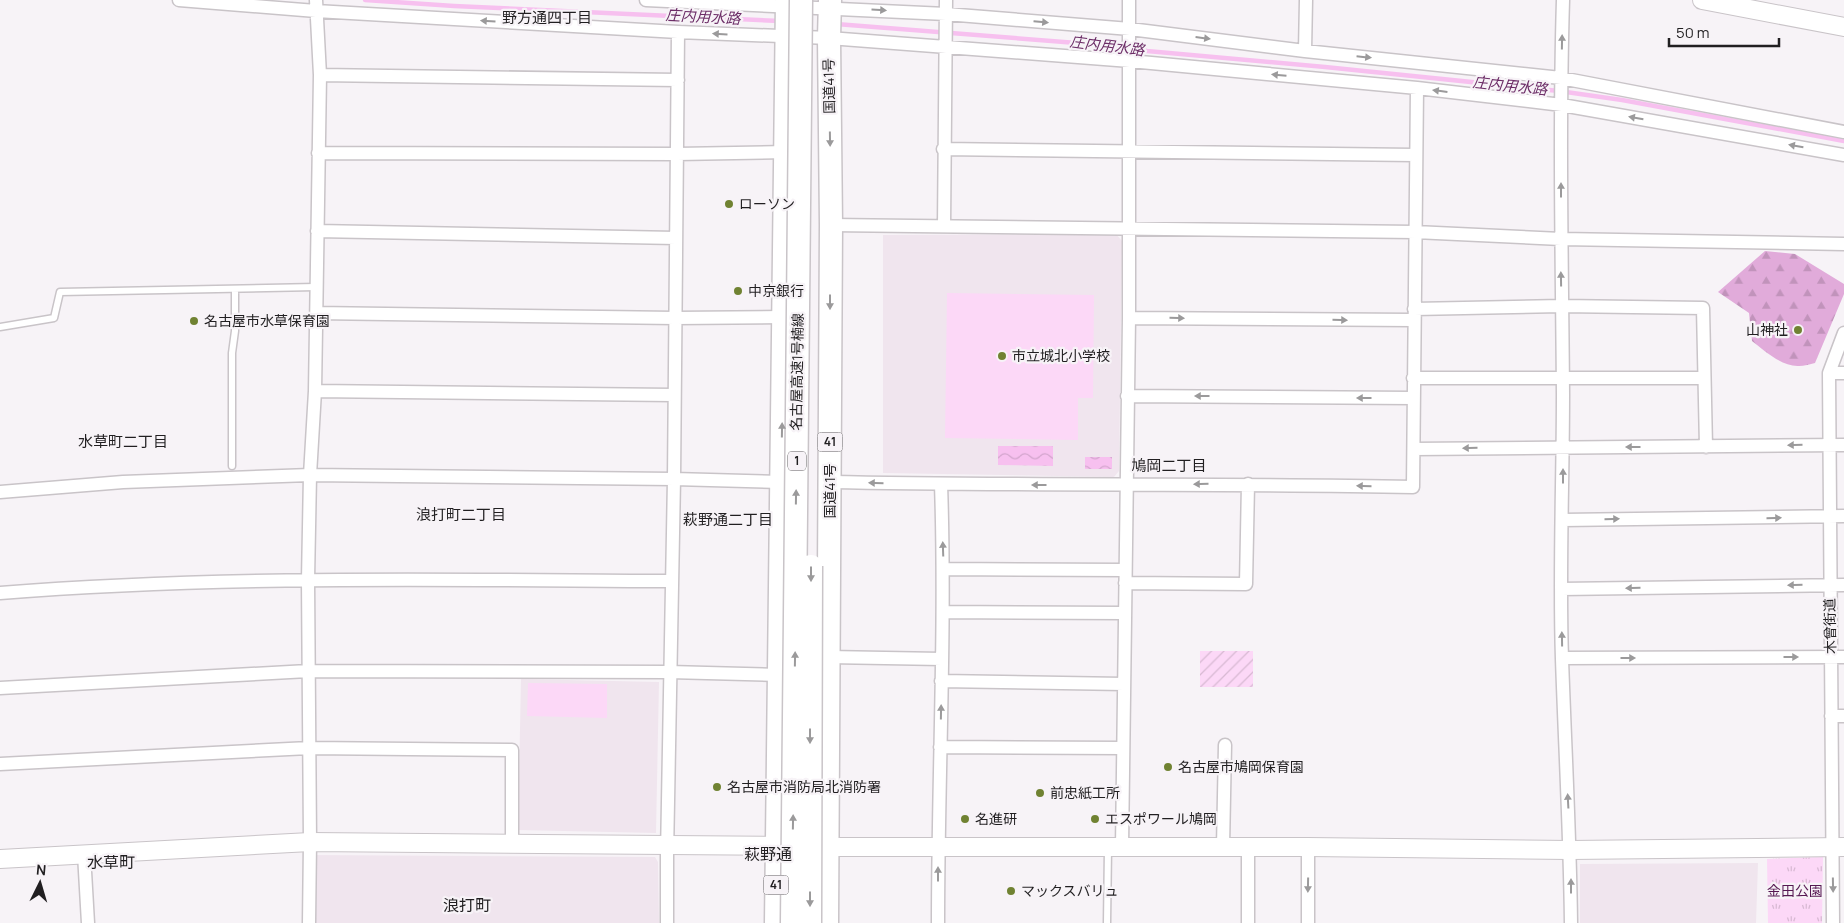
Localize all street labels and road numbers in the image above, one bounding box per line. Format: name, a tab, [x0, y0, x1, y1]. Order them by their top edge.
street label: 国道41号	[819, 58, 838, 114]
street label: 名古屋高速1号楠線	[786, 313, 807, 431]
road number: 41	[818, 432, 842, 452]
road number: 1	[788, 452, 806, 471]
street label: 国道41号	[820, 463, 839, 519]
street label: 木曾街道	[1820, 598, 1839, 654]
road number: 41	[764, 876, 788, 894]

